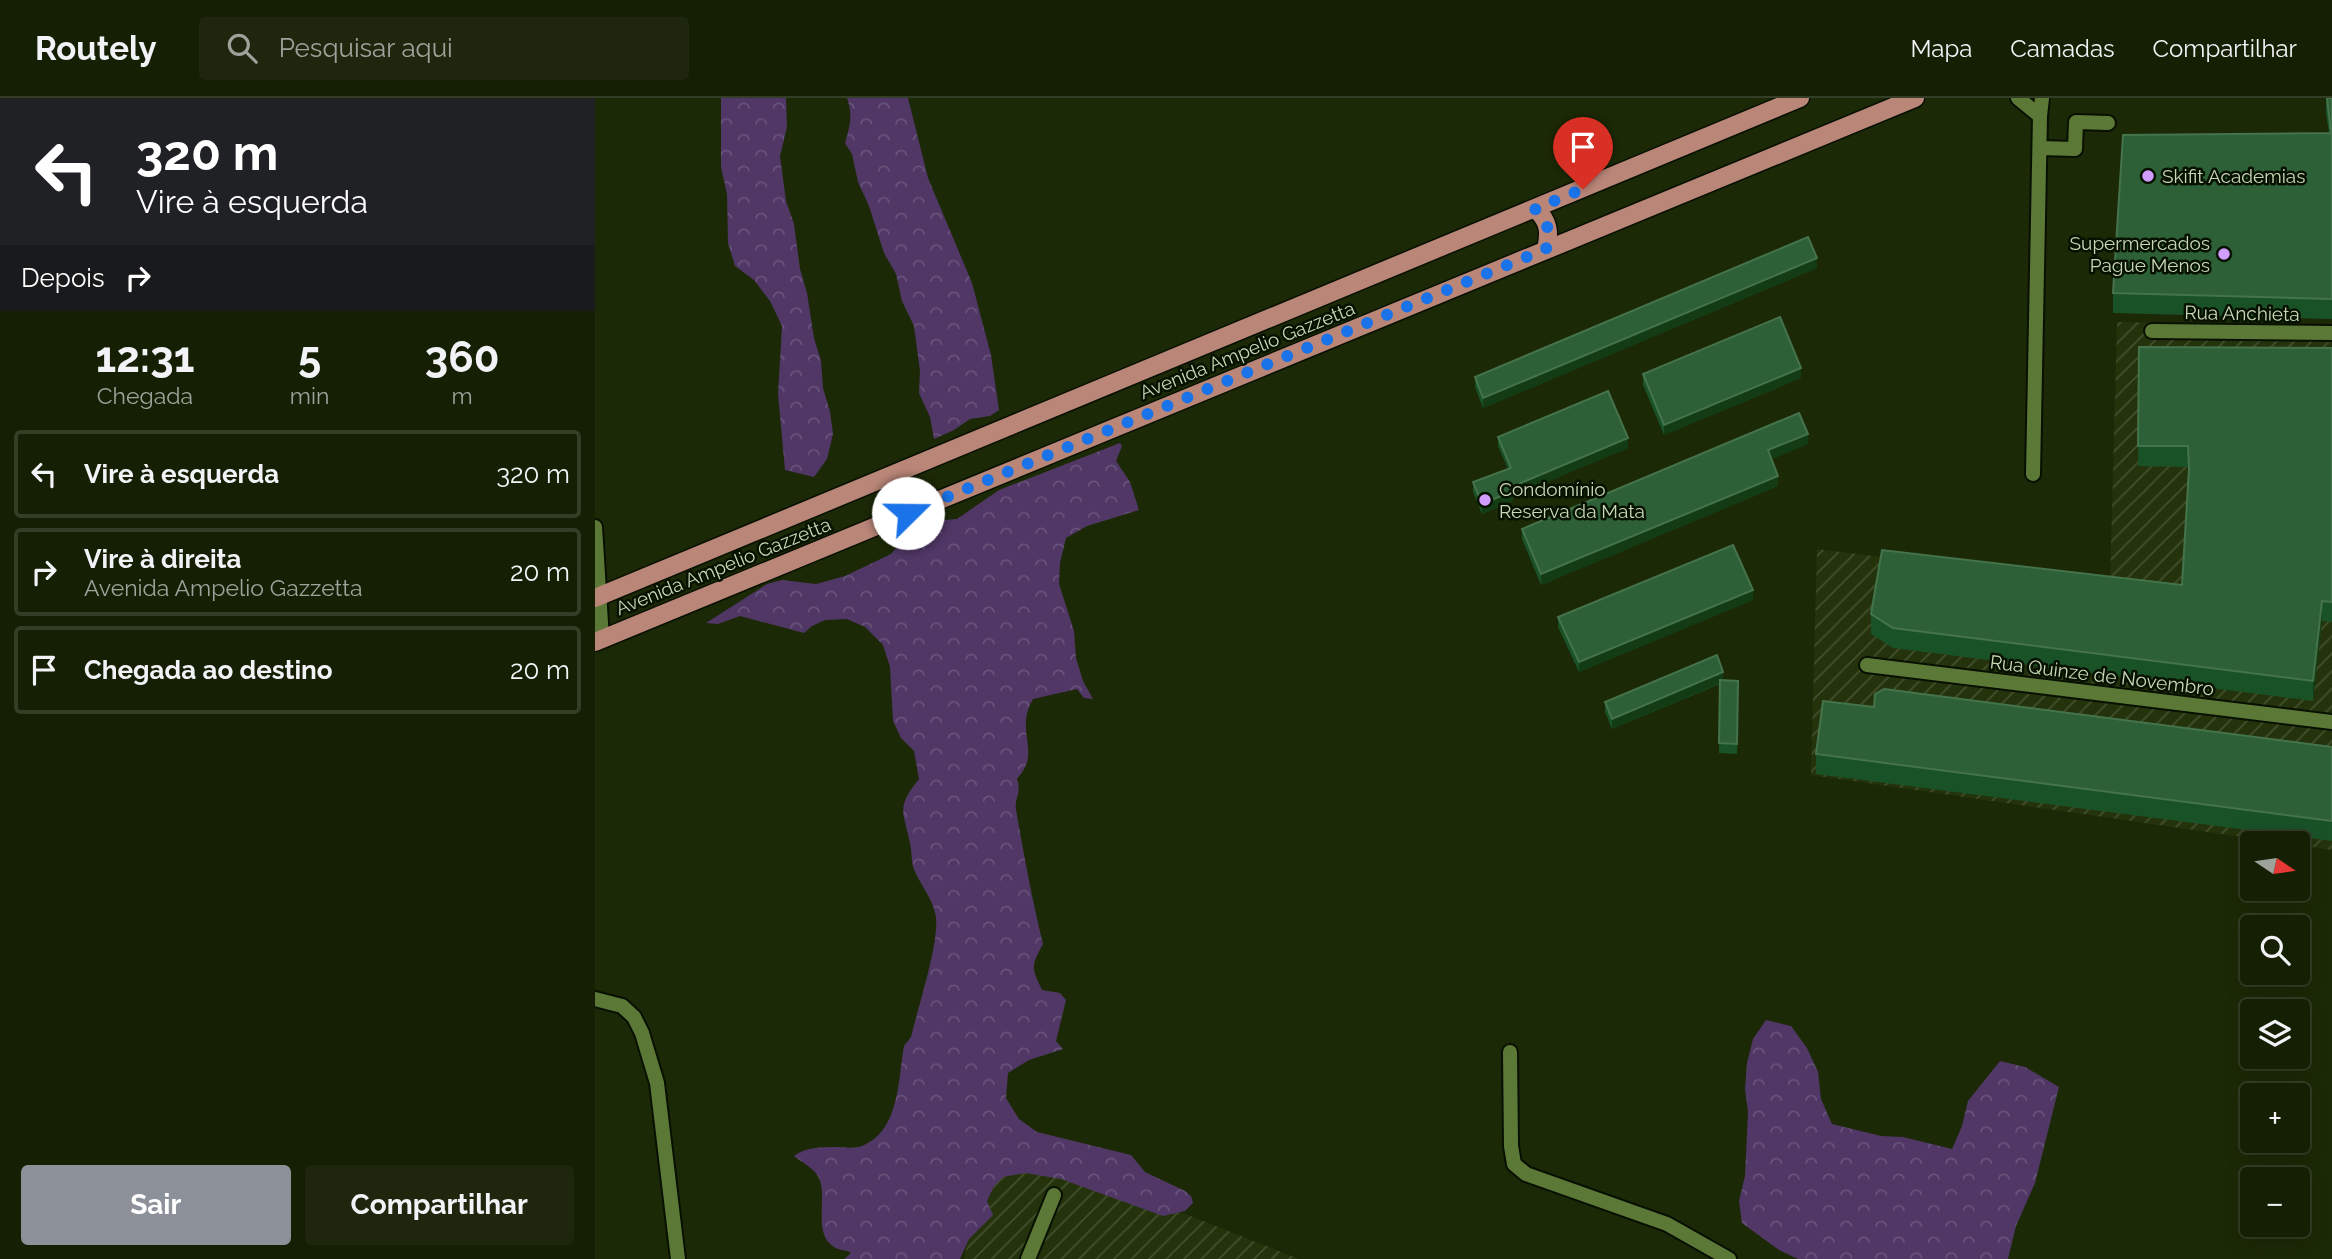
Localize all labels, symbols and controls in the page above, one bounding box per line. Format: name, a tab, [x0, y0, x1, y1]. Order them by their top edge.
search box	[199, 17, 689, 80]
text: Routely	[35, 29, 157, 68]
icon: search	[223, 29, 261, 67]
text: Pesquisar aqui	[279, 33, 453, 63]
text: Mapa	[1910, 34, 1972, 63]
text: Camadas	[2010, 34, 2115, 63]
text: Compartilhar	[2153, 34, 2297, 63]
pin	[1553, 117, 1613, 189]
text: 320 m	[136, 124, 278, 181]
icon: left	[21, 126, 112, 217]
icon: arrive	[1564, 128, 1602, 166]
place label: Skifit Academias	[2162, 165, 2305, 187]
marker: Skifit Academias	[2140, 168, 2156, 184]
text: Vire à esquerda	[136, 183, 368, 220]
place label: Supermercados Pague Menos	[2070, 232, 2210, 276]
marker: Supermercados Pague Menos	[2216, 246, 2232, 262]
icon: right	[119, 259, 157, 297]
text: Depois	[21, 263, 105, 293]
street label: Avenida Ampelio Gazzetta	[1136, 297, 1358, 403]
street label: Rua Anchieta	[2184, 301, 2300, 325]
text: 12:31	[95, 333, 194, 382]
text: 5	[298, 333, 321, 382]
text: 360	[425, 333, 500, 382]
text: Chegada	[97, 382, 193, 409]
text: min	[290, 382, 329, 409]
text: m	[452, 382, 473, 409]
icon: left	[25, 455, 63, 493]
text: Vire à esquerda	[84, 459, 279, 489]
text: 320 m	[496, 459, 570, 489]
position arrow	[871, 476, 945, 550]
place label: Condomínio Reserva da Mata	[1499, 478, 1645, 522]
marker: Condomínio Reserva da Mata	[1477, 492, 1493, 508]
street label: Avenida Ampelio Gazzetta	[612, 513, 834, 619]
text: Vire à direita	[84, 544, 241, 574]
icon: right	[25, 553, 63, 591]
text: 20 m	[510, 557, 570, 587]
text: Avenida Ampelio Gazzetta	[84, 574, 362, 601]
street label: Rua Quinze de Novembro	[1989, 650, 2215, 700]
icon: arrive	[25, 651, 63, 689]
text: Chegada ao destino	[84, 655, 333, 685]
text: 20 m	[510, 655, 570, 685]
north arrow	[2240, 831, 2310, 901]
map controls	[2240, 831, 2310, 1237]
button: search	[2240, 915, 2310, 985]
button: layers	[2240, 999, 2310, 1069]
button: +	[2240, 1083, 2310, 1153]
button: Sair	[21, 1165, 291, 1245]
button: Compartilhar	[305, 1165, 574, 1245]
button: −	[2240, 1167, 2310, 1237]

